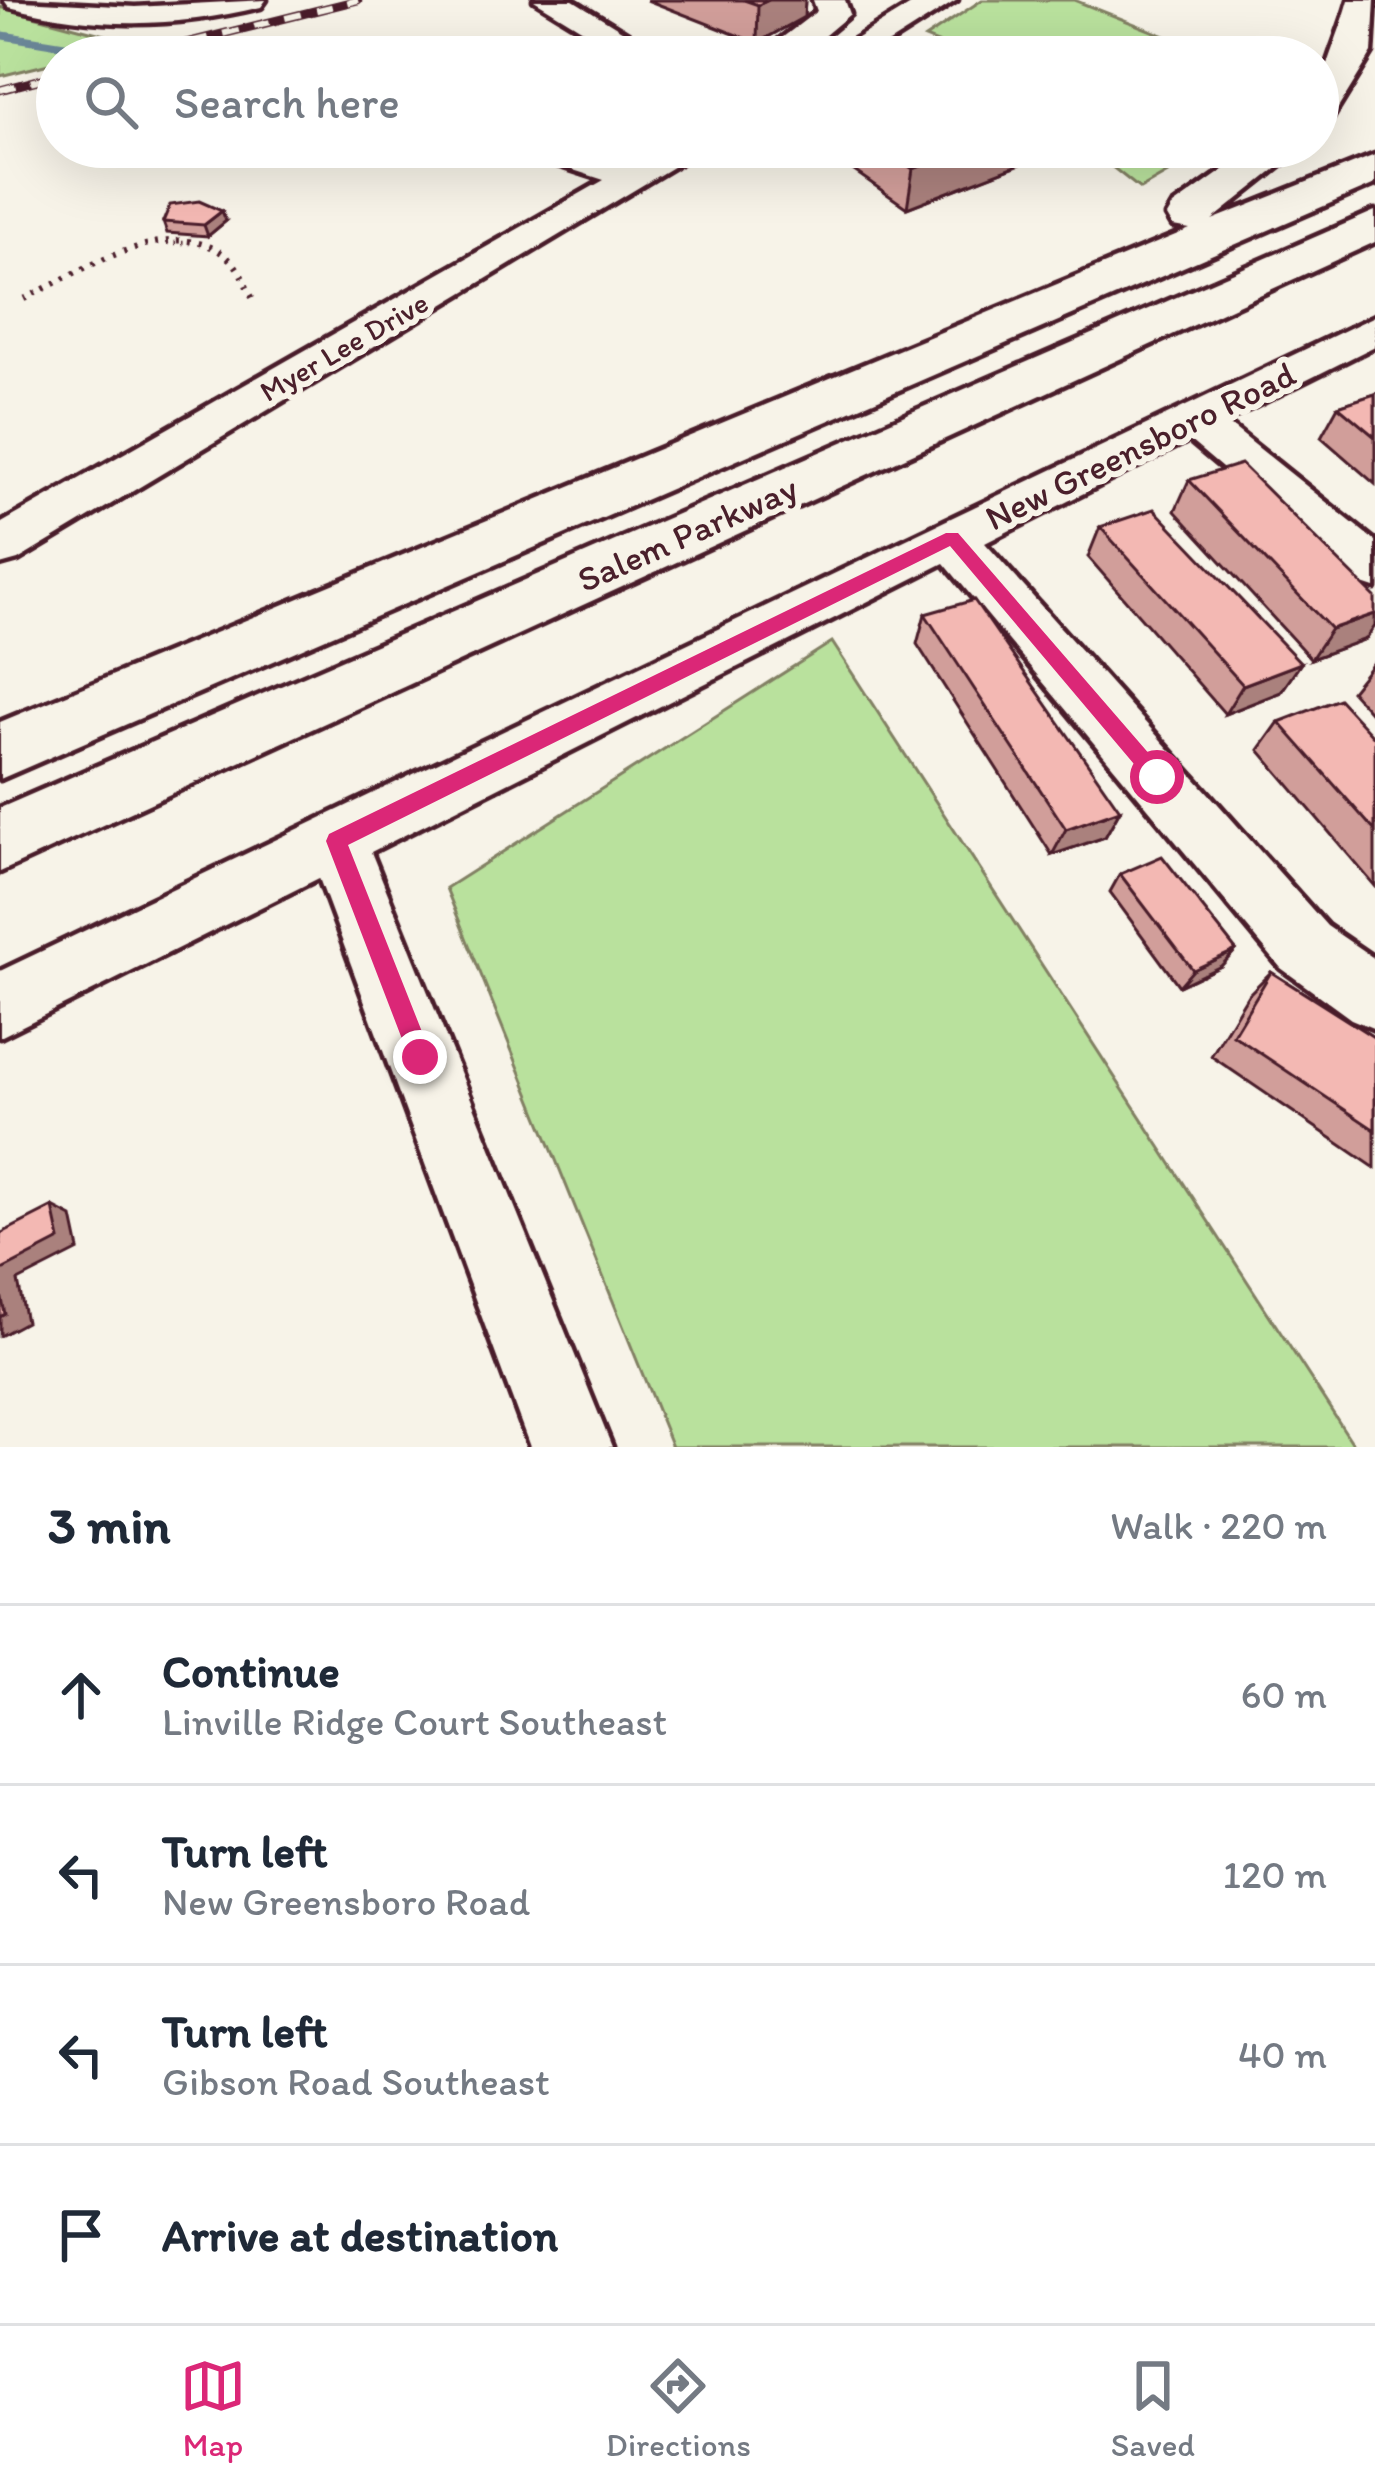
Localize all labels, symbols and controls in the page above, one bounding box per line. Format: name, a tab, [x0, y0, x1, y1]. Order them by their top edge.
search box	[36, 36, 1339, 168]
icon: search	[78, 69, 144, 135]
text: Search here	[174, 75, 400, 129]
street label: Myer Lee Drive	[253, 283, 434, 410]
street label: New Greensboro Road	[978, 352, 1302, 539]
street label: Salem Parkway	[571, 466, 804, 601]
route start	[1130, 750, 1184, 804]
route end	[393, 1030, 447, 1084]
text: 3 min	[48, 1495, 170, 1556]
text: Walk · 220 m	[1110, 1502, 1327, 1549]
text: Continue	[162, 1644, 340, 1698]
icon: ahead	[48, 1662, 114, 1728]
text: 60 m	[1241, 1671, 1327, 1718]
text: Linville Ridge Court Southeast	[162, 1698, 667, 1745]
text: Turn left	[162, 1824, 328, 1878]
icon: left	[48, 1842, 114, 1908]
text: 120 m	[1223, 1851, 1327, 1898]
text: New Greensboro Road	[162, 1878, 530, 1925]
text: Turn left	[162, 2004, 328, 2058]
icon: left	[48, 2022, 114, 2088]
text: 40 m	[1238, 2031, 1327, 2078]
text: Gibson Road Southeast	[162, 2058, 550, 2105]
icon: arrive	[48, 2202, 114, 2268]
text: Arrive at destination	[162, 2208, 558, 2262]
tab: Map	[180, 2353, 246, 2464]
tab: Directions	[606, 2353, 751, 2464]
tab: Saved	[1111, 2353, 1195, 2464]

